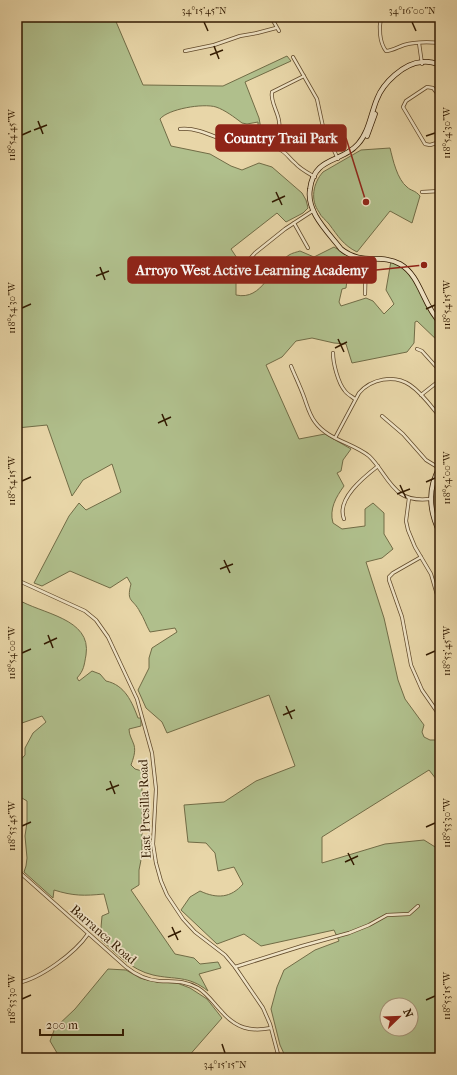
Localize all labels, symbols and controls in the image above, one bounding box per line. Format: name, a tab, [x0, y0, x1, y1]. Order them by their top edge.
text: 34°15'45"N	[181, 5, 227, 17]
text: 34°16'00"N	[388, 5, 436, 17]
text: 118°54'30"W	[441, 106, 453, 159]
text: 118°54'45"W	[6, 108, 18, 161]
callout: Country Trail Park	[216, 125, 346, 151]
text: Country Trail Park	[224, 130, 339, 147]
callout: Arroyo West Active Learning Academy	[128, 257, 376, 283]
text: Arroyo West Active Learning Academy	[135, 262, 370, 279]
text: 118°54'15"W	[441, 279, 453, 330]
text: 118°54'30"W	[6, 281, 18, 334]
text: 118°54'00"W	[441, 450, 453, 504]
text: 118°54'15"W	[6, 455, 18, 506]
text: 118°54'00"W	[6, 625, 18, 679]
text: 118°53'45"W	[441, 625, 453, 676]
street label: East Presilla Road	[135, 758, 154, 859]
text: 118°53'30"W	[441, 797, 453, 848]
text: 118°53'45"W	[6, 800, 18, 851]
street label: Barranca Road	[68, 902, 140, 968]
text: 118°53'15"W	[441, 971, 453, 1020]
text: 118°53'30"W	[6, 973, 18, 1024]
north arrow	[379, 997, 419, 1037]
text: N	[400, 1007, 416, 1020]
scale bar	[40, 1011, 123, 1037]
text: 200 m	[46, 1018, 78, 1032]
text: 34°15'15"N	[204, 1059, 247, 1071]

